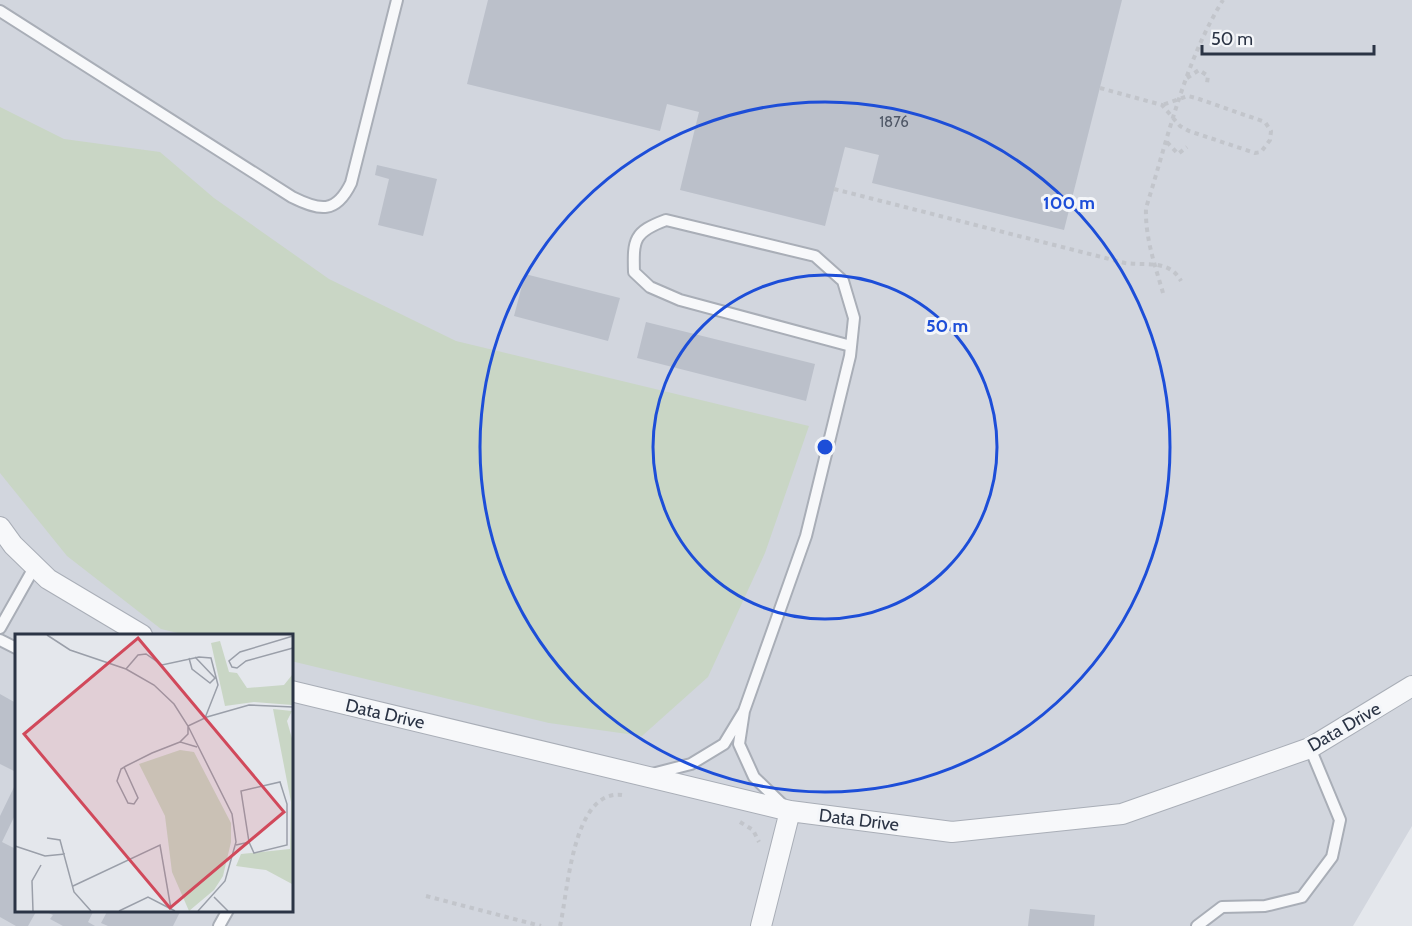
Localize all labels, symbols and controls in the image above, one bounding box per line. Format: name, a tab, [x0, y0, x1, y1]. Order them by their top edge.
scale bar	[1202, 18, 1374, 56]
text: 50 m	[1211, 28, 1253, 50]
house number: 1876	[879, 113, 909, 131]
text: 100 m	[1043, 192, 1095, 214]
text: 50 m	[926, 315, 968, 337]
centre of rings	[815, 437, 835, 457]
inset map	[15, 634, 292, 911]
street label: Data Drive	[343, 694, 427, 734]
street label: Data Drive	[1304, 697, 1384, 757]
street label: Data Drive	[818, 804, 900, 836]

